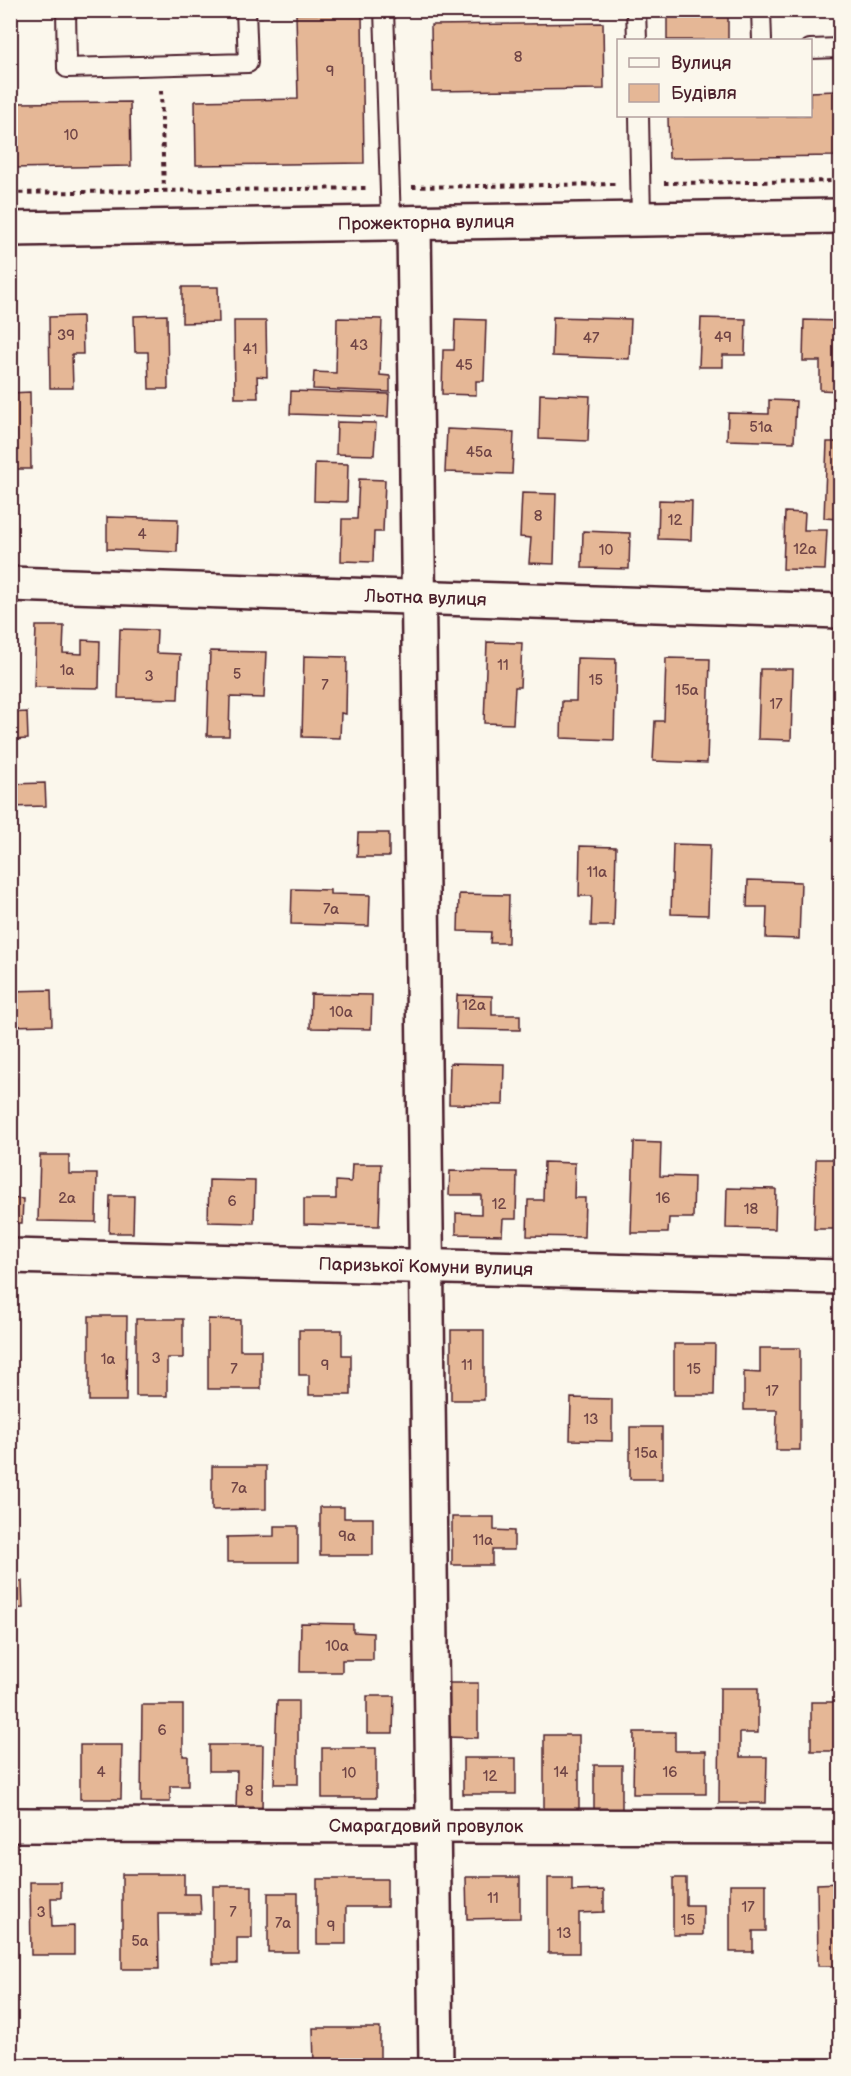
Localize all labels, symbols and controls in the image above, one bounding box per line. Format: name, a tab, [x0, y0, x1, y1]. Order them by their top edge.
legend	[617, 39, 812, 117]
house number: 8	[514, 48, 523, 67]
text: Вулиця	[671, 53, 732, 74]
house number: 9	[326, 62, 334, 81]
text: Будівля	[671, 83, 737, 104]
house number: 10	[64, 126, 78, 145]
street label: Прожекторна вулиця	[337, 211, 515, 235]
house number: 39	[57, 326, 75, 345]
house number: 49	[714, 328, 732, 347]
house number: 47	[583, 329, 600, 348]
house number: 43	[350, 336, 368, 355]
house number: 41	[243, 340, 257, 359]
house number: 45	[455, 356, 473, 375]
house number: 51а	[749, 418, 773, 437]
house number: 45а	[466, 443, 492, 462]
house number: 8	[534, 507, 543, 526]
house number: 12	[668, 511, 682, 530]
house number: 4	[137, 525, 147, 544]
house number: 12а	[793, 540, 817, 559]
house number: 10	[599, 541, 613, 560]
street label: Льотна вулиця	[363, 586, 487, 611]
house number: 11	[497, 656, 509, 675]
house number: 1а	[60, 661, 74, 680]
house number: 5	[233, 665, 241, 684]
house number: 3	[144, 667, 154, 686]
house number: 15	[589, 671, 603, 690]
house number: 7	[321, 676, 329, 695]
house number: 15а	[675, 681, 699, 700]
house number: 17	[769, 695, 783, 714]
house number: 11а	[587, 863, 607, 882]
house number: 7а	[323, 900, 339, 919]
house number: 12а	[462, 996, 486, 1015]
house number: 10а	[329, 1003, 353, 1022]
house number: 2а	[58, 1189, 76, 1208]
house number: 16	[656, 1189, 670, 1208]
house number: 6	[227, 1192, 237, 1211]
house number: 12	[492, 1195, 506, 1214]
house number: 18	[744, 1200, 759, 1219]
street label: Паризької Комуни вулиця	[318, 1254, 533, 1280]
house number: 3	[151, 1349, 161, 1368]
house number: 1а	[101, 1350, 115, 1369]
house number: 9	[321, 1356, 329, 1375]
house number: 11	[461, 1356, 473, 1375]
house number: 7	[230, 1360, 238, 1379]
house number: 15	[687, 1360, 701, 1379]
house number: 17	[765, 1382, 779, 1401]
house number: 13	[583, 1410, 599, 1429]
house number: 15а	[634, 1444, 658, 1463]
house number: 7а	[231, 1479, 247, 1498]
house number: 9а	[338, 1527, 356, 1546]
house number: 11а	[473, 1531, 493, 1550]
house number: 10а	[325, 1637, 349, 1656]
house number: 6	[157, 1721, 167, 1740]
house number: 4	[96, 1763, 106, 1782]
house number: 14	[554, 1763, 568, 1782]
house number: 16	[663, 1763, 677, 1782]
house number: 10	[342, 1764, 356, 1783]
house number: 12	[483, 1767, 497, 1786]
house number: 8	[245, 1782, 254, 1801]
street label: Смарагдовий провулок	[329, 1816, 524, 1837]
house number: 11	[487, 1889, 499, 1908]
house number: 17	[741, 1898, 755, 1917]
house number: 3	[36, 1903, 46, 1922]
house number: 7	[229, 1903, 237, 1922]
house number: 15	[681, 1911, 695, 1930]
house number: 7а	[275, 1914, 291, 1933]
house number: 9	[327, 1917, 335, 1936]
house number: 13	[556, 1924, 572, 1943]
house number: 5а	[131, 1932, 149, 1951]

